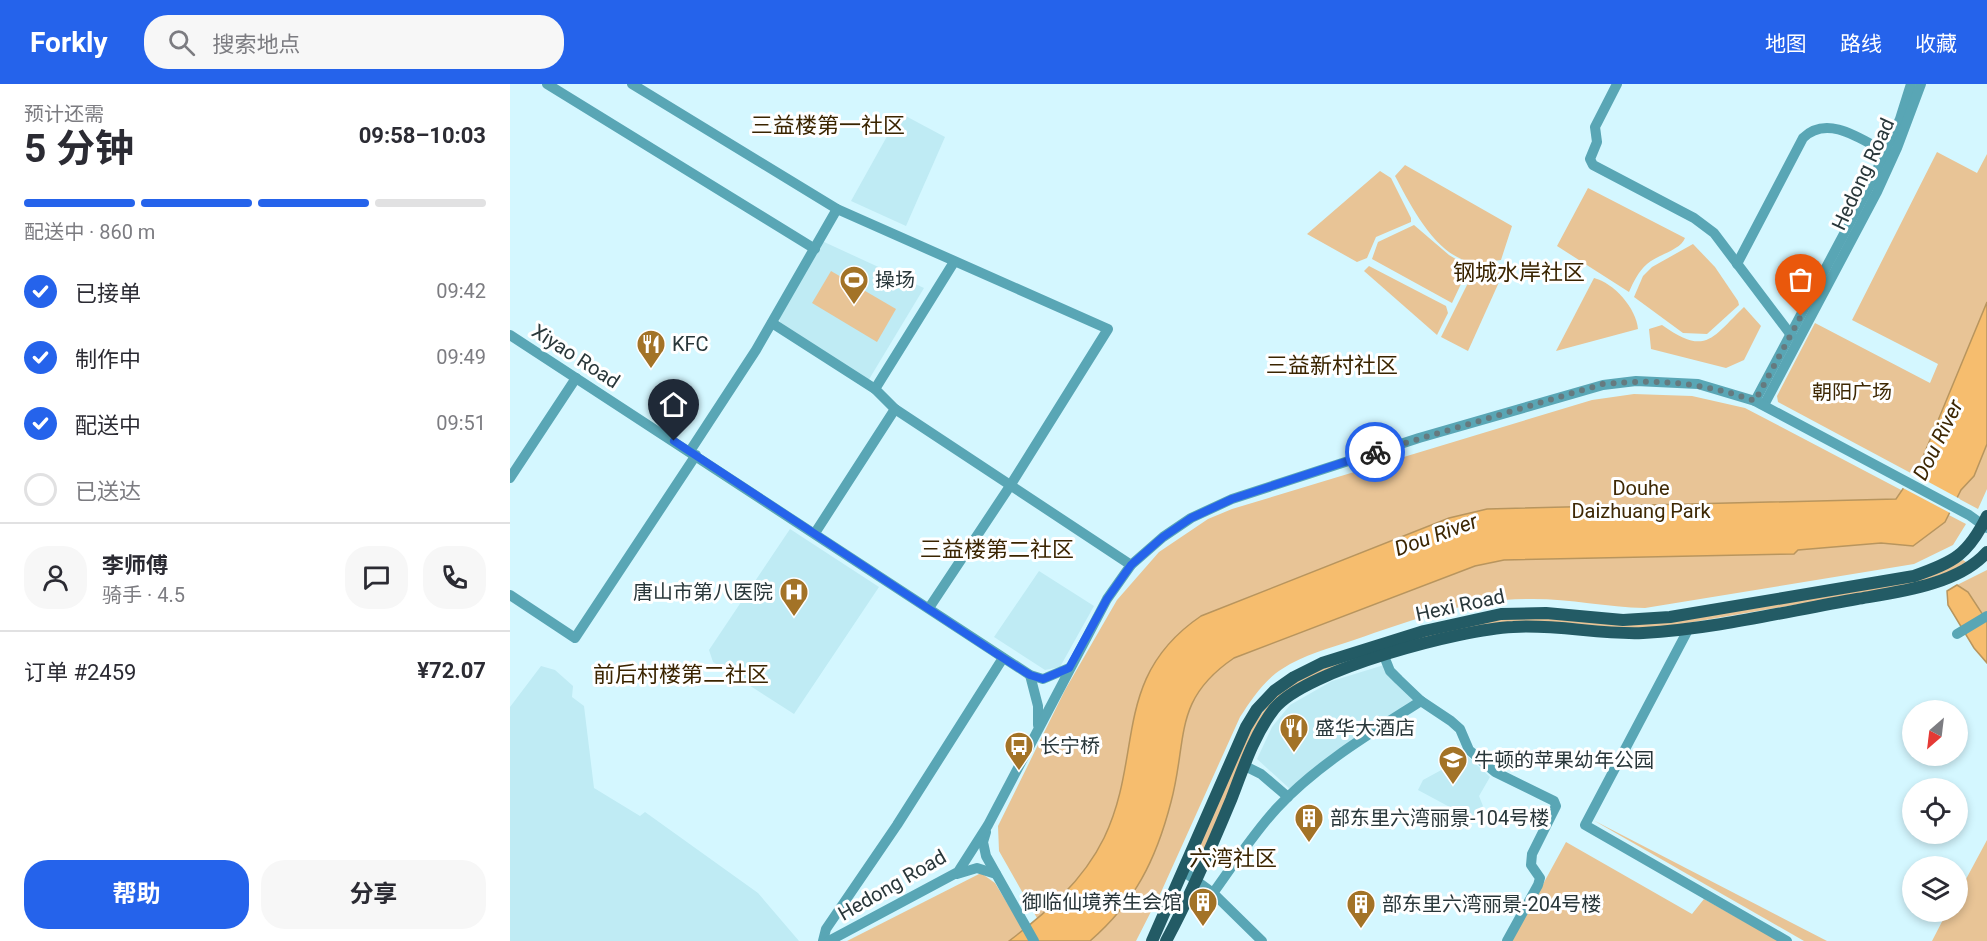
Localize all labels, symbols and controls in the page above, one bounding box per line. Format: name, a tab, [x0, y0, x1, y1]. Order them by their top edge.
search box	[144, 15, 564, 69]
text: Forkly	[30, 26, 108, 59]
icon: search	[165, 26, 198, 59]
text: 搜索地点	[213, 32, 301, 57]
text: 地图	[1765, 32, 1807, 56]
text: 路线	[1840, 32, 1882, 56]
text: 收藏	[1915, 32, 1957, 56]
text: 预计还需	[24, 102, 104, 126]
district label: 三益楼第一社区	[751, 113, 905, 138]
street label: Hedong Road	[1827, 114, 1899, 234]
text: 09:58–10:03	[359, 123, 486, 148]
text: 5 分钟	[24, 126, 134, 172]
text: 配送中 · 860 m	[24, 220, 155, 244]
pin	[1775, 254, 1826, 316]
district label: 钢城水岸社区	[1453, 260, 1585, 285]
icon: bag	[1784, 263, 1817, 296]
sports icon: 操场	[838, 264, 870, 306]
place label: 操场	[875, 268, 915, 292]
icon: check	[24, 275, 57, 308]
text: 09:42	[436, 279, 486, 303]
text: 已接单	[75, 281, 141, 306]
street label: Xiyao Road	[528, 319, 624, 393]
restaurant icon: KFC	[635, 328, 667, 370]
place label: KFC	[672, 332, 709, 356]
icon: check	[24, 341, 57, 374]
text: 09:49	[436, 345, 486, 369]
text: 制作中	[75, 347, 141, 372]
district label: 三益新村社区	[1266, 353, 1398, 378]
pin	[648, 379, 699, 441]
park label: 朝阳广场	[1812, 380, 1892, 404]
icon: home	[657, 388, 690, 421]
water label: Dou River	[1908, 395, 1968, 484]
icon: check	[24, 407, 57, 440]
text: 09:51	[436, 411, 486, 435]
text: 配送中	[75, 413, 141, 438]
courier	[1345, 422, 1405, 482]
icon: bike	[1359, 436, 1392, 469]
park label: Douhe Daizhuang Park	[1571, 476, 1711, 523]
text: 已送达	[75, 479, 141, 504]
water label: Dou River	[1391, 509, 1482, 561]
district label: 三益楼第二社区	[920, 537, 1074, 562]
button: person	[24, 546, 87, 609]
button: chat	[345, 546, 408, 609]
button: phone	[423, 546, 486, 609]
text: 李师傅	[102, 553, 168, 578]
hospital icon: 唐山市第八医院	[778, 576, 810, 618]
place label: 唐山市第八医院	[633, 580, 773, 604]
text: 骑手 · 4.5	[102, 583, 185, 607]
street label: Hexi Road	[1413, 584, 1507, 626]
text: ¥72.07	[417, 658, 486, 683]
text: 订单 #2459	[24, 660, 136, 685]
district label: 前后村楼第二社区	[593, 662, 769, 687]
north arrow	[1902, 700, 1968, 766]
map controls	[1902, 700, 1968, 922]
restaurant icon: 盛华大酒店	[1278, 712, 1310, 754]
place label: 盛华大酒店	[1315, 716, 1415, 740]
bus stop icon: 长宁桥	[1003, 730, 1035, 772]
place label: 长宁桥	[1040, 734, 1100, 758]
school or university icon: 牛顿的苹果幼年公园	[1437, 744, 1469, 786]
place label: 牛顿的苹果幼年公园	[1474, 748, 1654, 772]
button: locate	[1902, 778, 1968, 844]
building icon: 部东里六湾丽景-104号楼	[1293, 802, 1325, 844]
place label: 部东里六湾丽景-104号楼	[1330, 806, 1549, 830]
street label: Hedong Road	[834, 844, 950, 926]
district label: 六湾社区	[1189, 846, 1277, 871]
button: layers	[1902, 856, 1968, 922]
button: 帮助	[24, 860, 249, 929]
button: 分享	[261, 860, 486, 929]
building icon: 御临仙境养生会馆	[1187, 886, 1219, 928]
building icon: 部东里六湾丽景-204号楼	[1345, 888, 1377, 930]
place label: 御临仙境养生会馆	[1022, 890, 1182, 914]
place label: 部东里六湾丽景-204号楼	[1382, 892, 1601, 916]

